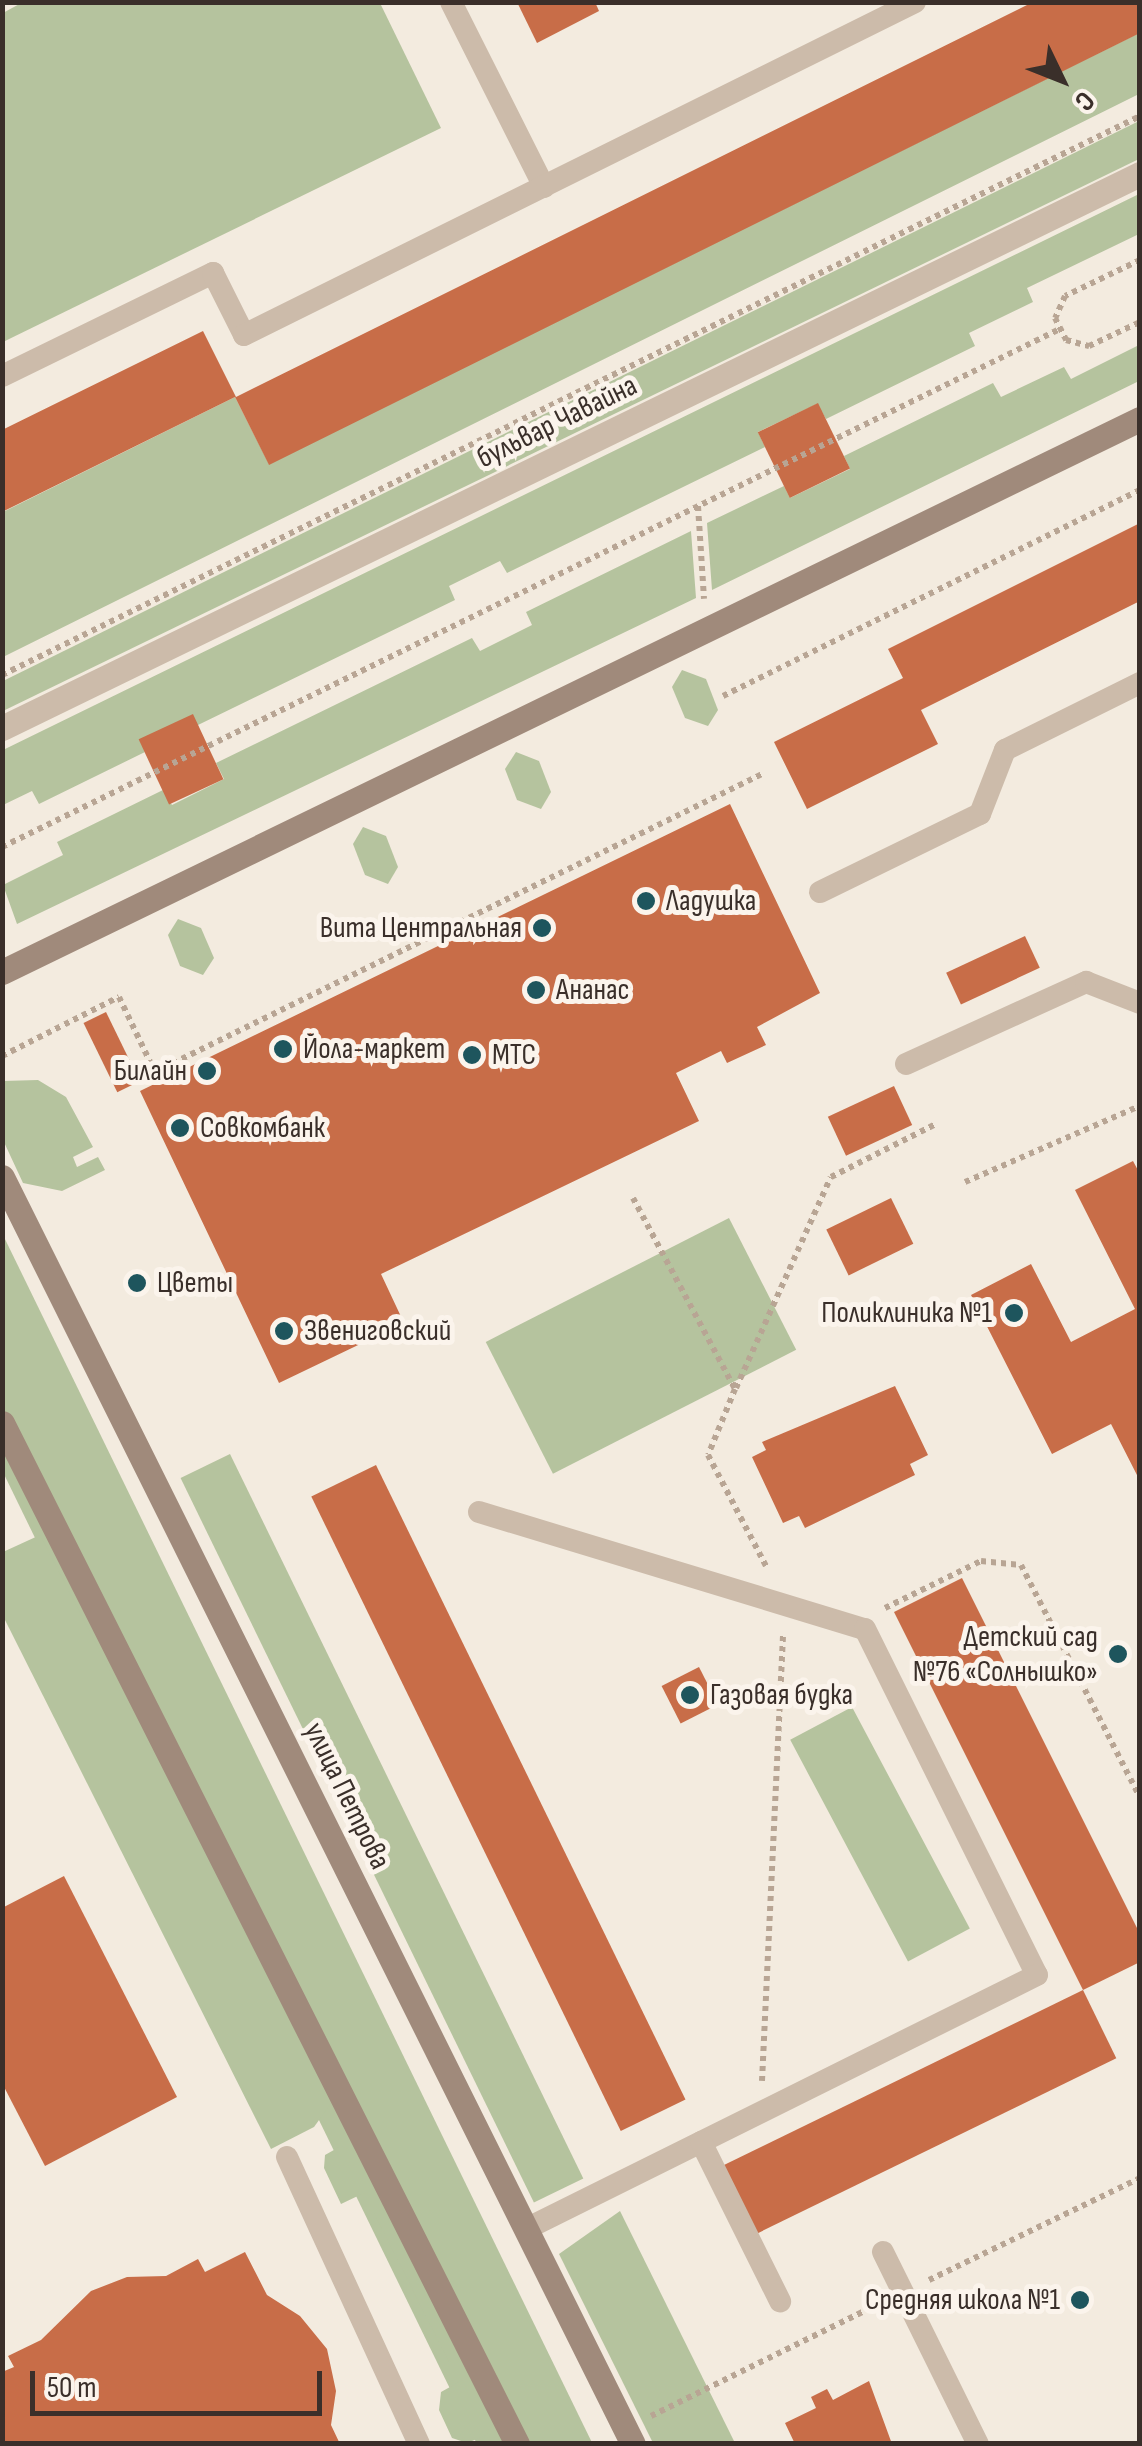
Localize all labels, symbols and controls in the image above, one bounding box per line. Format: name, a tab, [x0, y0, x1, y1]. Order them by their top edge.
north arrow	[1012, 30, 1112, 130]
text: С	[1067, 84, 1101, 117]
street label: бульвар Чавайна	[471, 368, 643, 476]
place label: Ладушка	[666, 883, 756, 919]
marker: Ладушка	[635, 890, 657, 912]
place label: Вита Центральная	[320, 910, 522, 946]
marker: Вита Центральная	[531, 917, 553, 939]
place label: Ананас	[556, 972, 630, 1008]
marker: Ананас	[525, 979, 547, 1001]
place label: Йола-маркет	[303, 1031, 445, 1067]
place label: МТС	[492, 1037, 536, 1073]
marker: Йола-маркет	[272, 1038, 294, 1060]
marker: МТС	[461, 1044, 483, 1066]
place label: Билайн	[114, 1053, 187, 1089]
marker: Билайн	[196, 1060, 218, 1082]
place label: Совкомбанк	[200, 1110, 325, 1146]
marker: Совкомбанк	[169, 1117, 191, 1139]
place label: Цветы	[157, 1265, 233, 1301]
marker: Цветы	[126, 1272, 148, 1294]
place label: Поликлиника №1	[821, 1295, 992, 1331]
marker: Поликлиника №1	[1001, 1300, 1027, 1326]
place label: Звениговский	[304, 1313, 451, 1349]
marker: Звениговский	[273, 1320, 295, 1342]
place label: Детский сад №76 «Солнышко»	[913, 1619, 1098, 1690]
marker: Детский сад №76 «Солнышко»	[1107, 1643, 1129, 1665]
place label: Газовая будка	[710, 1677, 853, 1713]
marker: Газовая будка	[679, 1684, 701, 1706]
street label: улица Петрова	[296, 1717, 398, 1875]
place label: Средняя школа №1	[865, 2282, 1060, 2318]
marker: Средняя школа №1	[1069, 2289, 1091, 2311]
scale bar	[35, 2351, 328, 2413]
text: 50 m	[47, 2370, 96, 2406]

